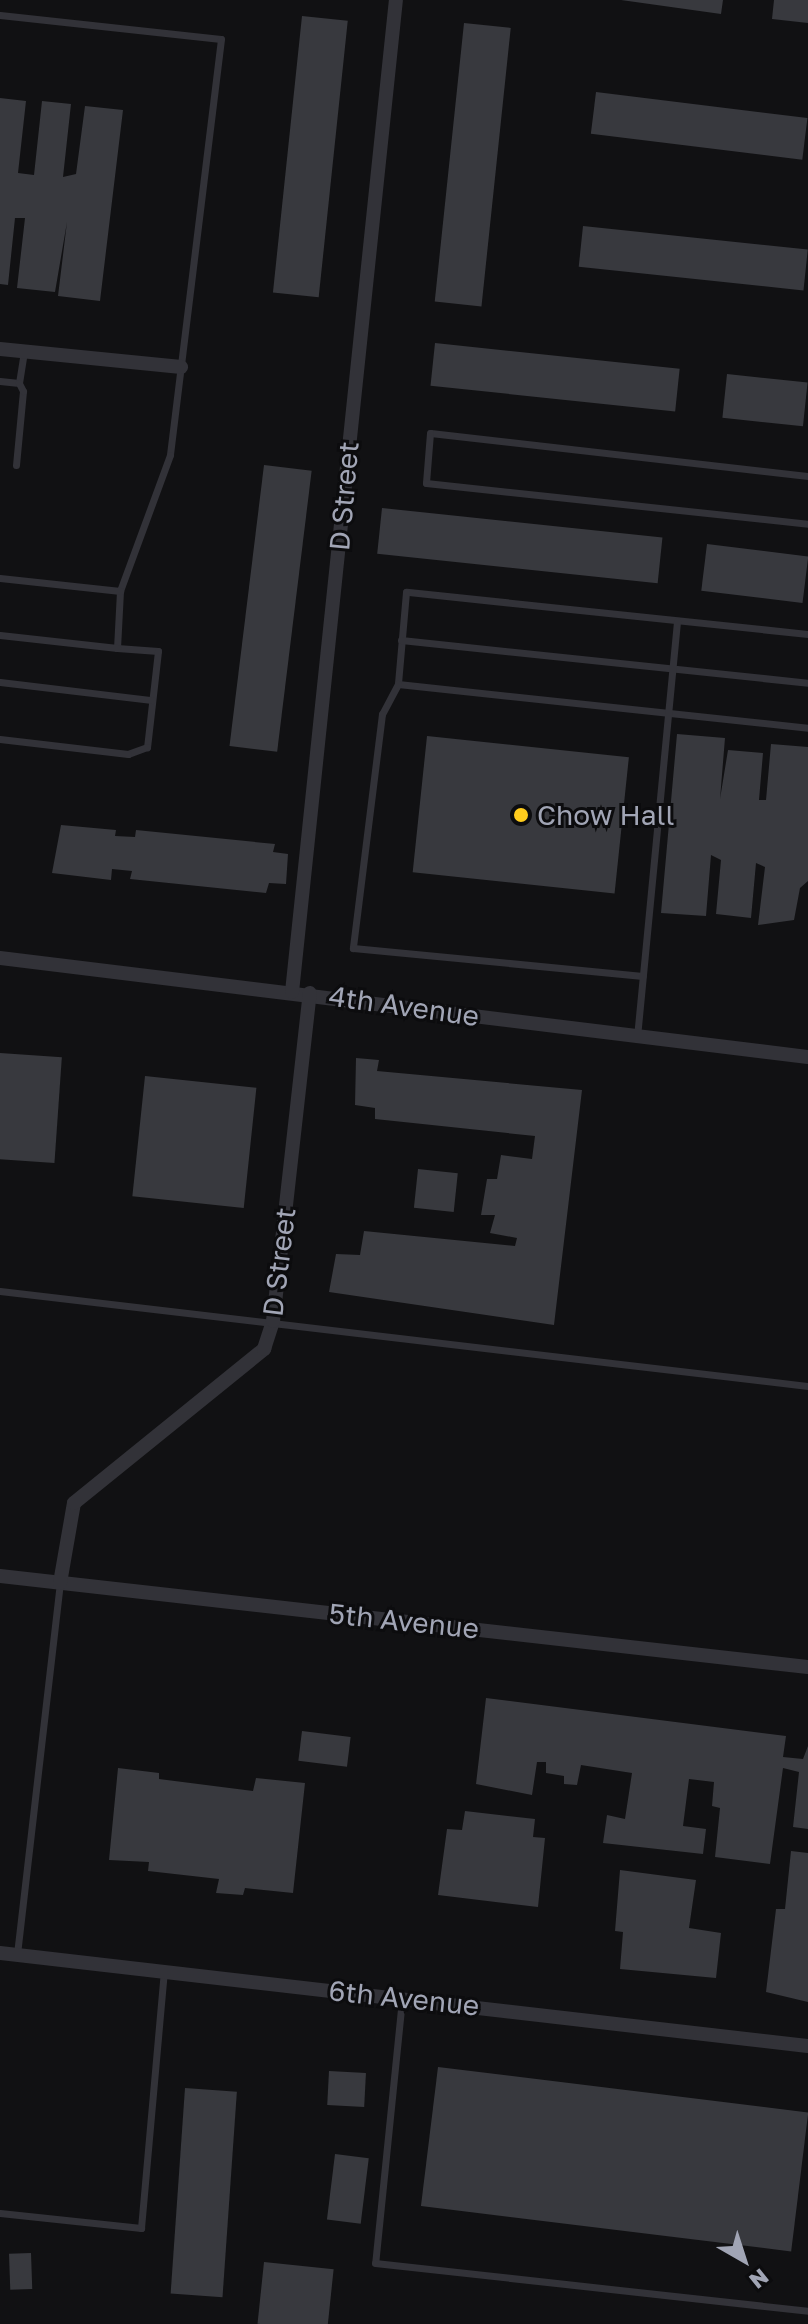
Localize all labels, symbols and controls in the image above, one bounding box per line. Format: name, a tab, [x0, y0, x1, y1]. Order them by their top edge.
street label: D Street	[322, 440, 366, 552]
place label: Chow Hall	[537, 798, 674, 832]
marker: Chow Hall	[512, 806, 530, 824]
street label: 4th Avenue	[327, 979, 481, 1033]
street label: D Street	[256, 1206, 302, 1318]
street label: 5th Avenue	[327, 1596, 481, 1646]
street label: 6th Avenue	[327, 1973, 481, 2023]
north arrow	[704, 2220, 784, 2300]
text: N	[744, 2263, 774, 2295]

